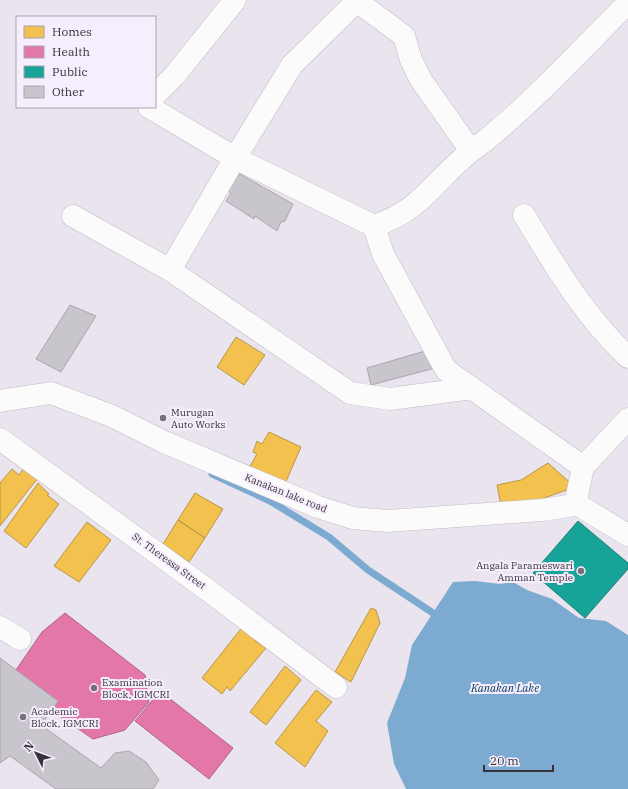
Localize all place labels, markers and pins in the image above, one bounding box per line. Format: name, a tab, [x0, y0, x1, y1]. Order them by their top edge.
place label: Murugan Auto Works	[171, 406, 225, 431]
marker: Murugan Auto Works	[158, 413, 168, 423]
place label: Angala Parameswari Amman Temple	[476, 559, 573, 584]
marker: Angala Parameswari Amman Temple	[576, 566, 586, 576]
place label: Examination Block, IGMCRI	[102, 676, 170, 701]
marker: Examination Block, IGMCRI	[89, 683, 99, 693]
place label: Academic Block, IGMCRI	[31, 705, 99, 730]
marker: Academic Block, IGMCRI	[18, 712, 28, 722]

